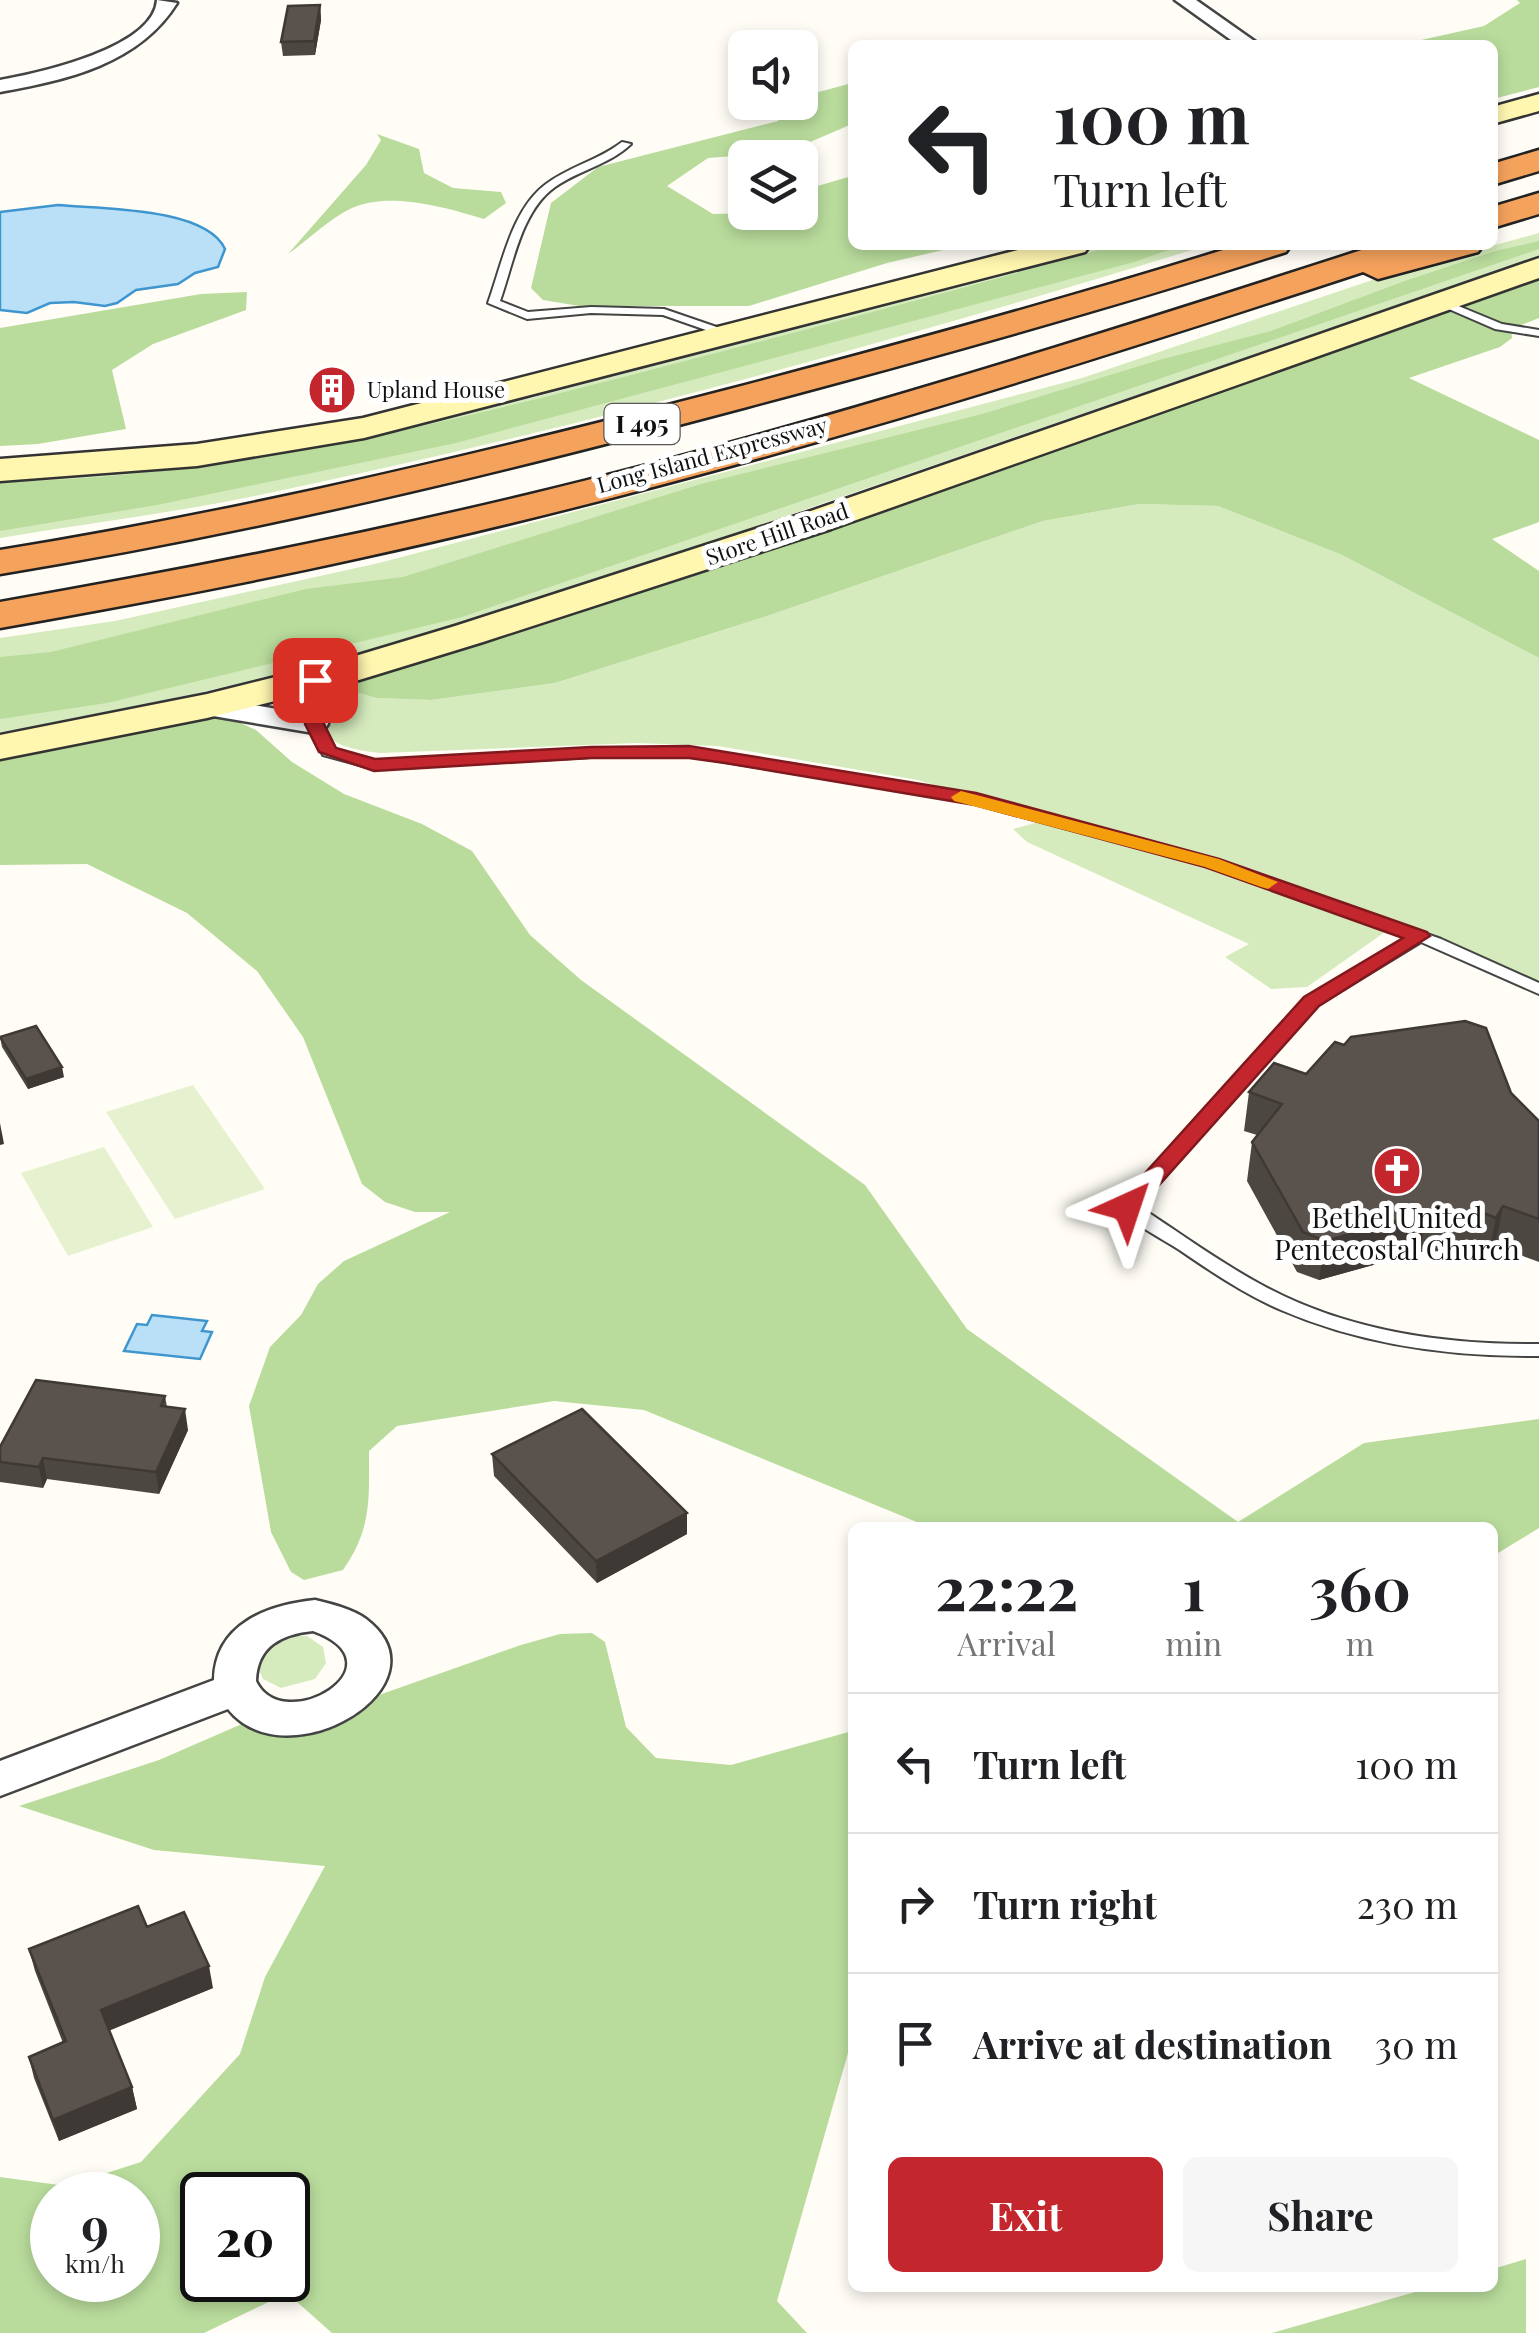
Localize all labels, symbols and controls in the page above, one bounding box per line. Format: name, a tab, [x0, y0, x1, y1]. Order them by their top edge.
map controls	[728, 30, 818, 230]
button: sound	[728, 30, 818, 120]
text: 100 m	[1053, 68, 1250, 162]
icon: left	[888, 80, 1018, 210]
button: layers	[728, 140, 818, 230]
text: Turn left	[1053, 158, 1227, 218]
building icon: Upland House	[306, 364, 358, 416]
place label: Upland House	[367, 374, 505, 404]
road number: I 495	[604, 404, 680, 444]
street label: Long Island Expressway	[593, 409, 830, 499]
street label: Store Hill Road	[701, 495, 852, 571]
pin	[273, 638, 358, 723]
icon: arrive	[288, 653, 343, 708]
church icon: Bethel United Pentecostal Church	[1371, 1145, 1423, 1197]
position arrow	[1075, 1155, 1179, 1259]
place label: Bethel United Pentecostal Church	[1274, 1198, 1520, 1267]
text: 22:22	[935, 1546, 1078, 1626]
text: 1	[1182, 1546, 1205, 1626]
text: 360	[1309, 1546, 1411, 1626]
text: Arrival	[957, 1621, 1056, 1664]
text: min	[1165, 1621, 1222, 1664]
text: m	[1346, 1621, 1374, 1664]
icon: left	[888, 1736, 943, 1791]
text: Turn left	[973, 1738, 1126, 1789]
text: 100 m	[1355, 1738, 1458, 1789]
icon: right	[888, 1876, 943, 1931]
text: Turn right	[973, 1878, 1157, 1929]
text: 230 m	[1357, 1878, 1458, 1929]
icon: arrive	[888, 2016, 943, 2071]
text: Arrive at destination	[973, 2018, 1332, 2069]
text: 30 m	[1375, 2018, 1458, 2069]
button: Exit	[888, 2157, 1163, 2272]
button: Share	[1183, 2157, 1458, 2272]
speed limit sign: 20	[180, 2172, 310, 2302]
text: 9	[81, 2191, 109, 2258]
text: km/h	[65, 2246, 125, 2279]

